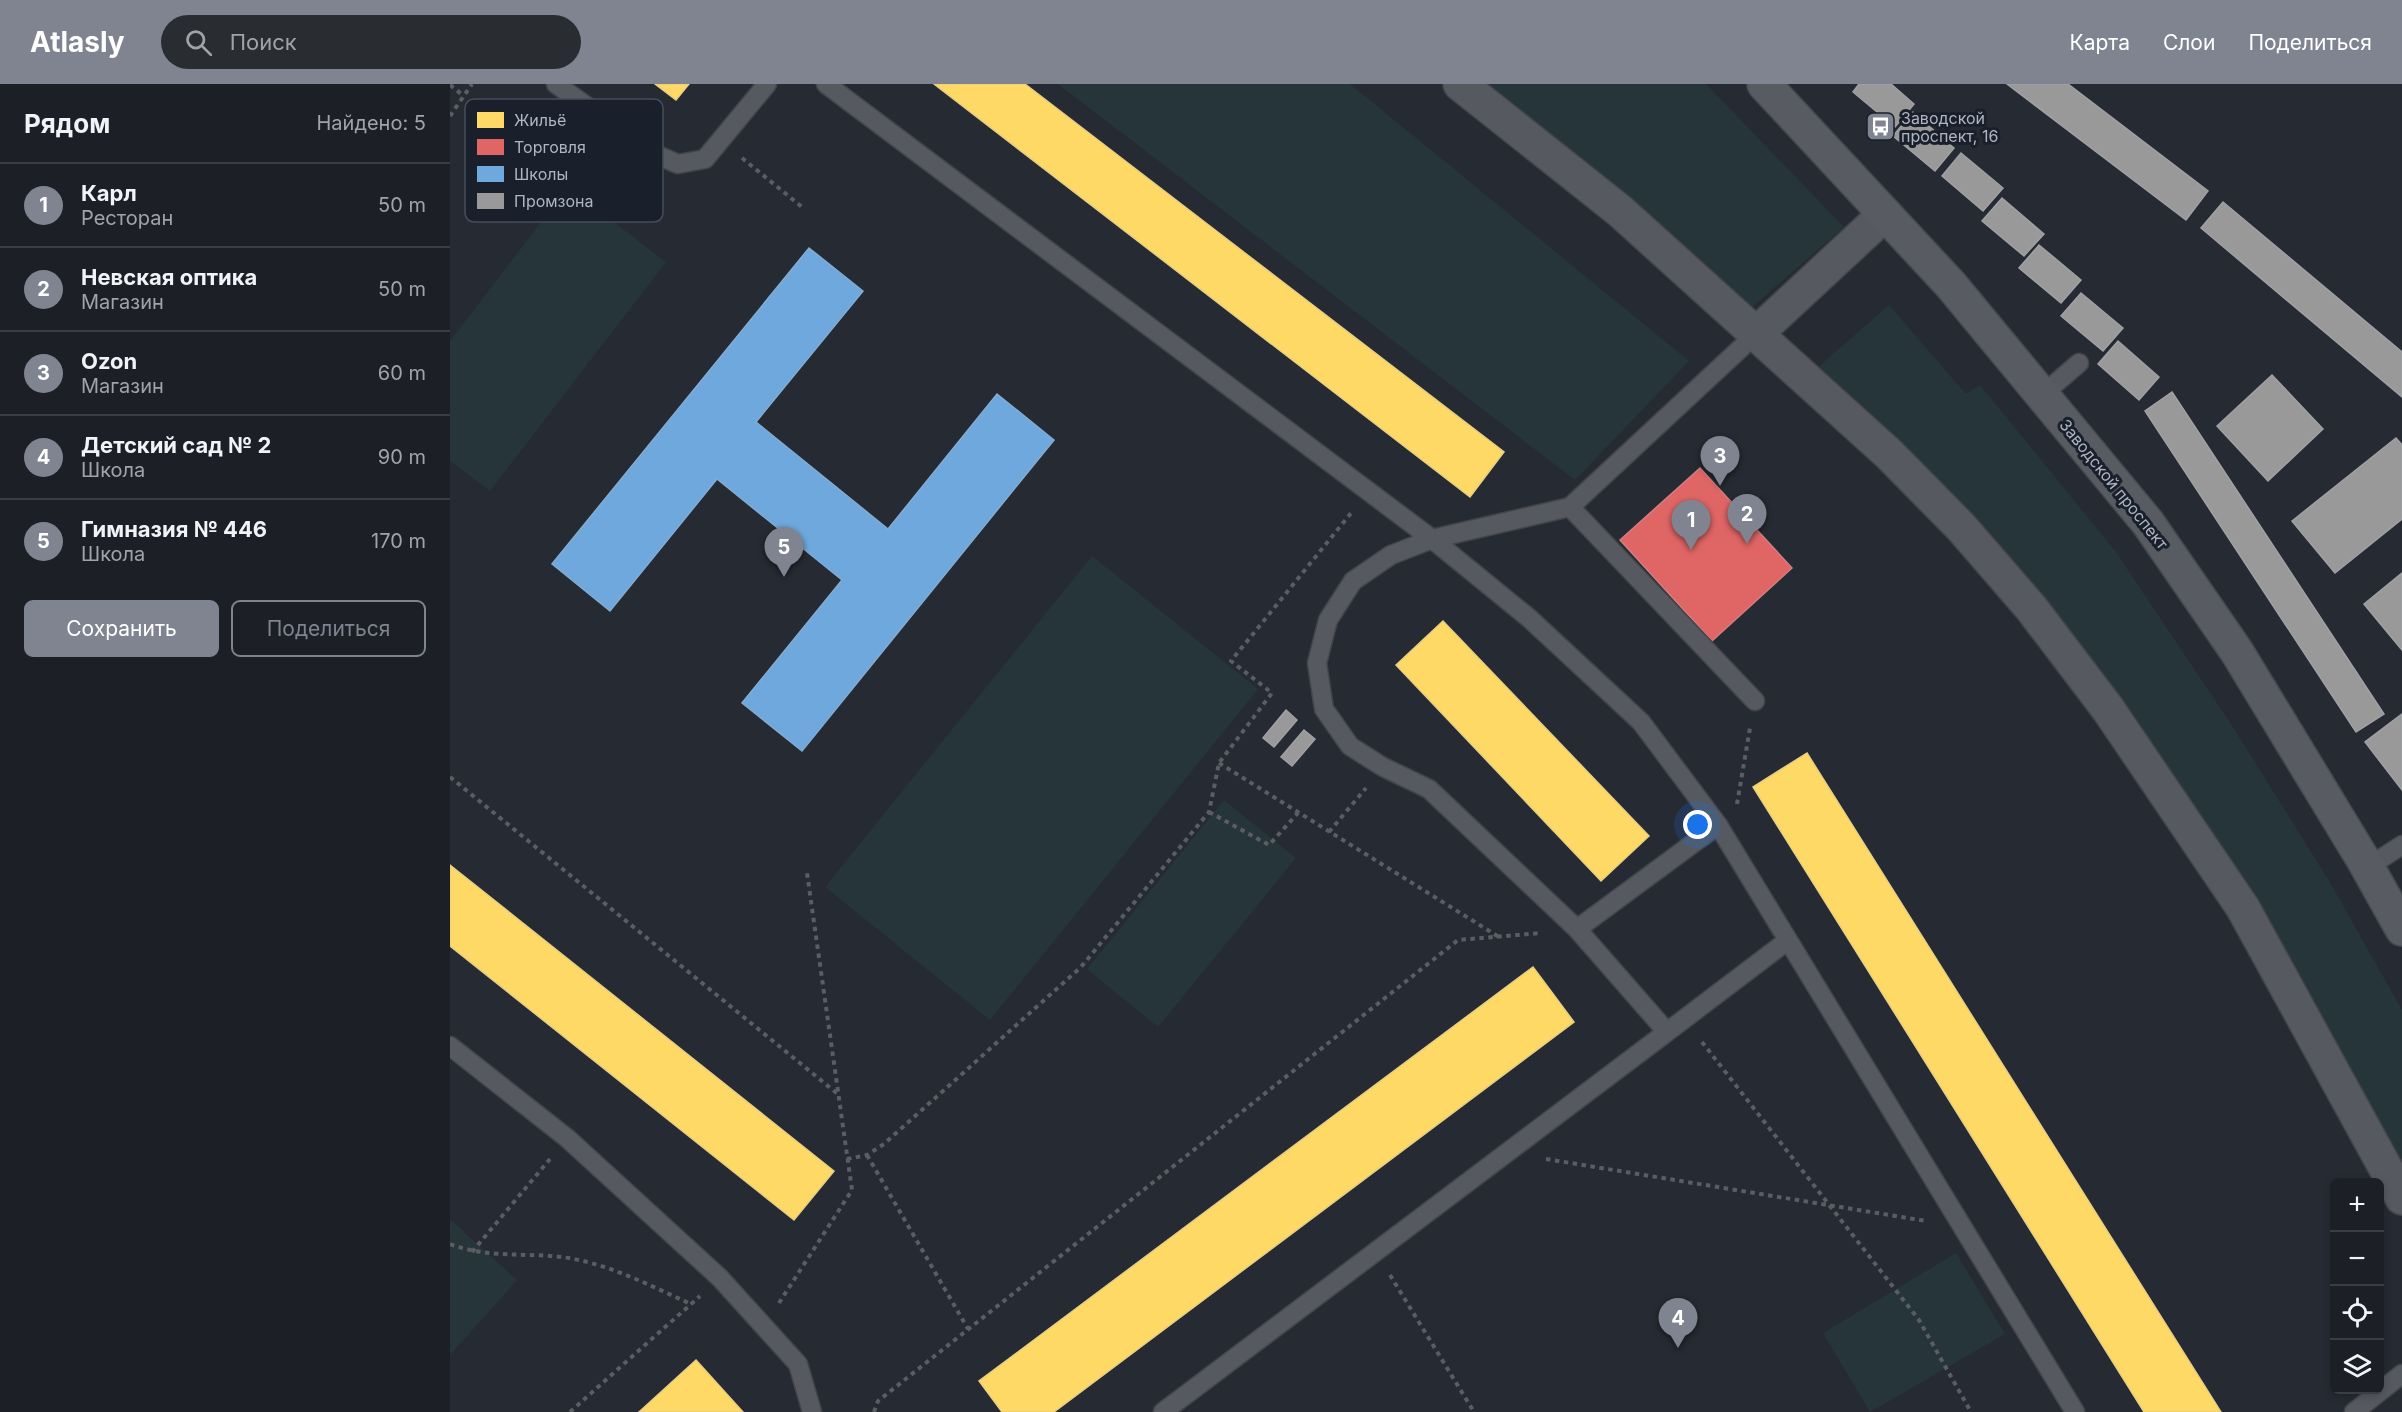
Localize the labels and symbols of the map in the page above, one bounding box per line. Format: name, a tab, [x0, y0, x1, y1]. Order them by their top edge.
legend	[465, 99, 663, 222]
place label: Заводской проспект, 16	[1901, 108, 1998, 146]
text: Жильё	[514, 110, 566, 130]
bus stop icon: Заводской проспект, 16	[1864, 111, 1896, 143]
text: Торговля	[514, 137, 586, 157]
text: Школы	[514, 164, 568, 184]
text: Промзона	[514, 191, 594, 211]
street label: Заводской проспект	[2055, 415, 2173, 553]
pin: 3	[1700, 436, 1740, 486]
pin: 2	[1728, 494, 1766, 544]
pin: 1	[1672, 500, 1710, 550]
pin: 5	[764, 528, 804, 577]
your location	[1683, 810, 1712, 839]
pin: 4	[1658, 1298, 1698, 1348]

